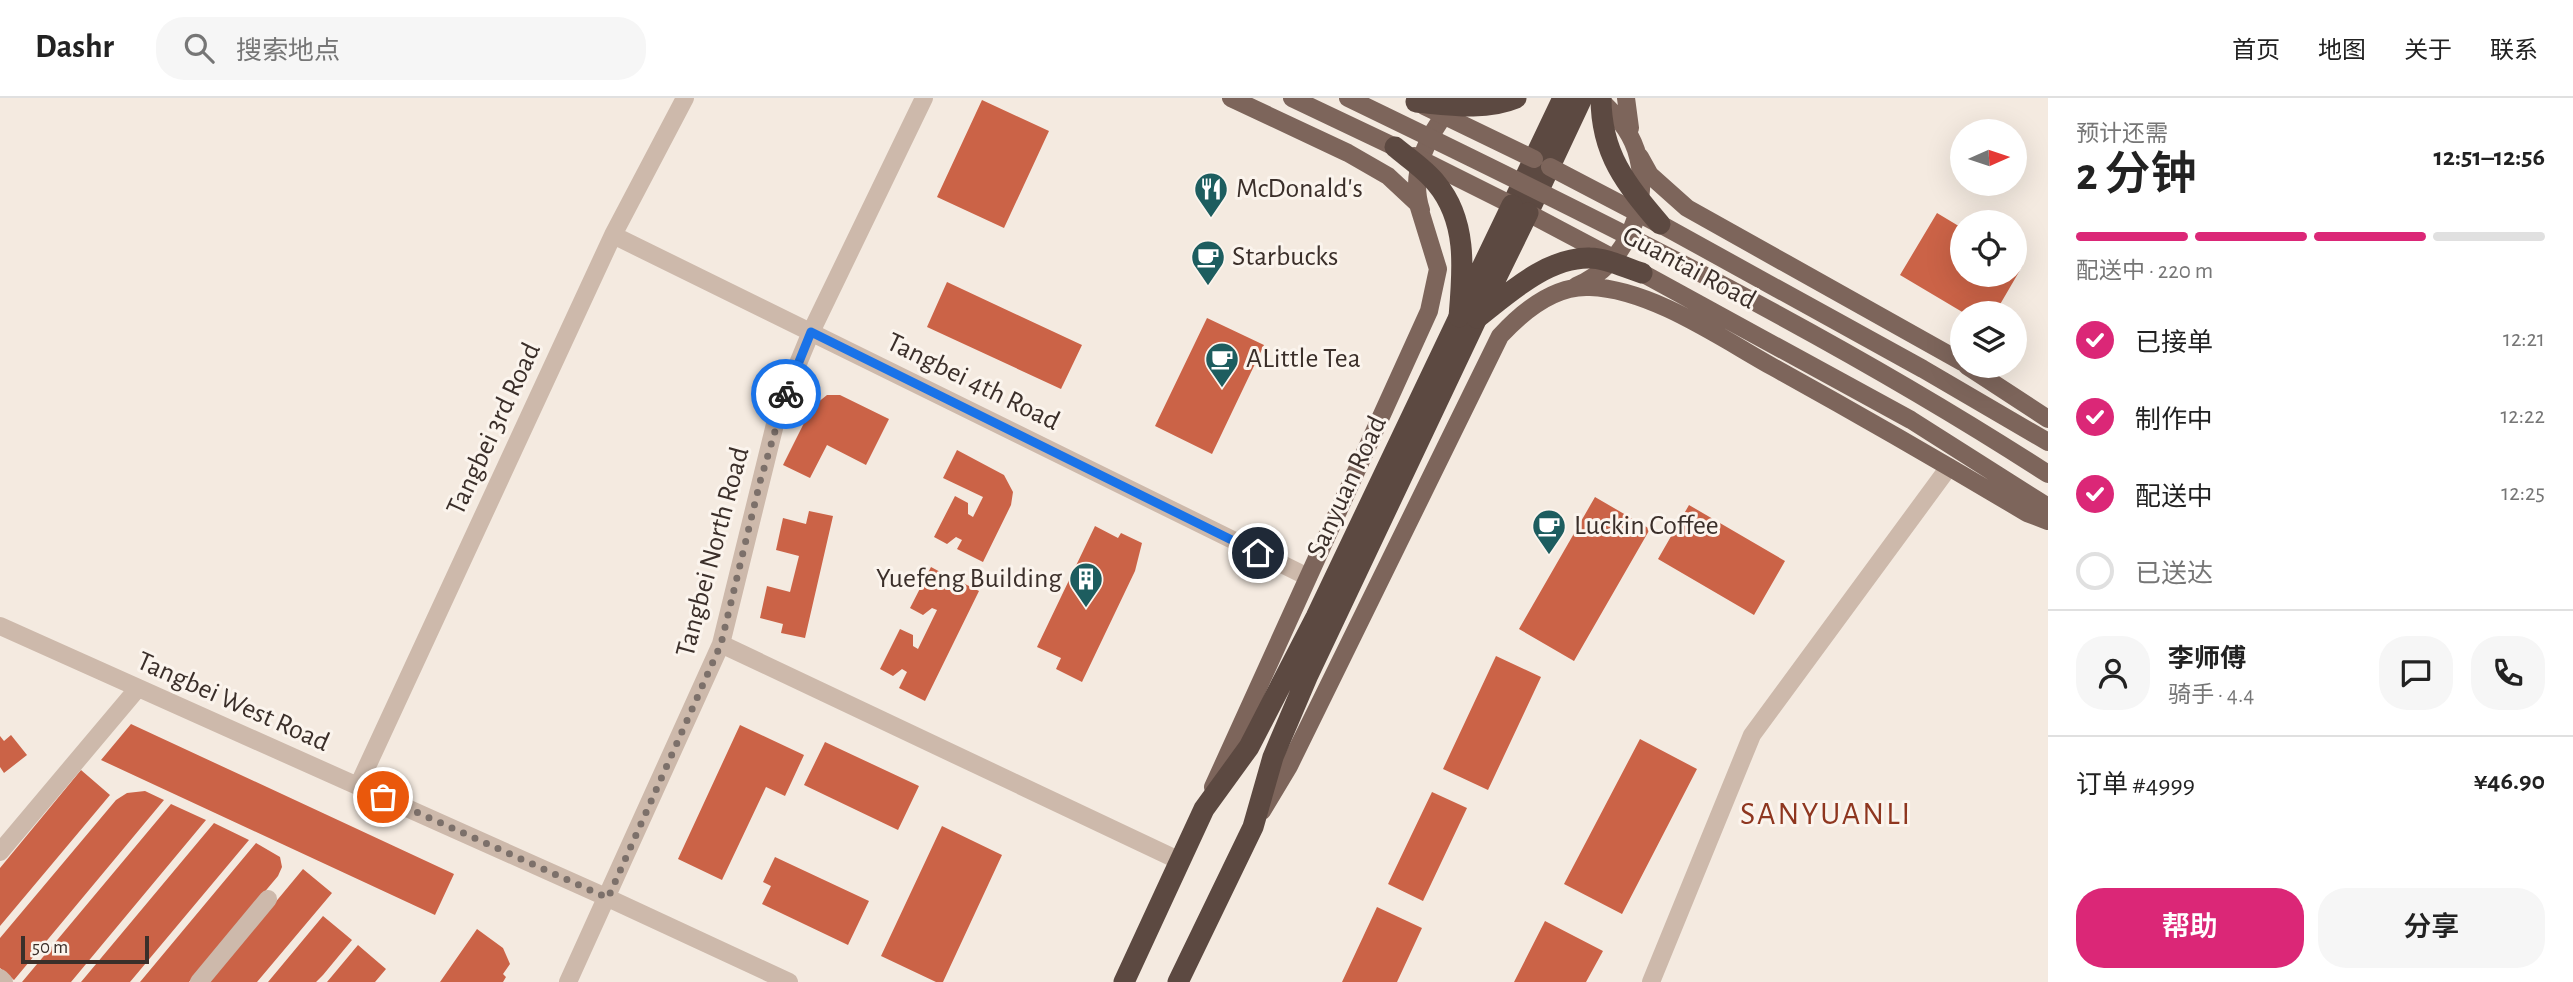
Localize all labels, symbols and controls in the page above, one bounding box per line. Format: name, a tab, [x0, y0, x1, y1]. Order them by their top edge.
search box	[156, 17, 646, 80]
icon: search	[180, 29, 218, 67]
text: Dashr	[35, 31, 114, 64]
text: 搜索地点	[236, 38, 340, 64]
text: 首页	[2232, 39, 2280, 63]
text: 地图	[2318, 39, 2366, 63]
text: 关于	[2404, 39, 2452, 63]
text: 联系	[2490, 39, 2538, 63]
north arrow	[1950, 119, 2026, 196]
map controls	[1950, 119, 2027, 378]
text: 预计还需	[2076, 123, 2168, 146]
text: 12:51–12:56	[2434, 144, 2545, 170]
text: 2 分钟	[2076, 152, 2197, 198]
restaurant icon: McDonald's	[1192, 170, 1230, 219]
place label: McDonald's	[1236, 175, 1363, 203]
button: locate	[1950, 210, 2027, 287]
street label: Guantai Road	[1618, 221, 1760, 315]
cafe icon: Starbucks	[1189, 238, 1227, 287]
place label: Starbucks	[1232, 243, 1338, 271]
text: 配送中 · 220 m	[2076, 260, 2213, 283]
button: layers	[1950, 301, 2027, 378]
icon: check	[2076, 321, 2114, 359]
street label: Tangbei 4th Road	[882, 328, 1064, 436]
text: 12:21	[2503, 328, 2545, 351]
text: 已接单	[2135, 330, 2213, 356]
street label: Tangbei 3rd Road	[442, 338, 546, 520]
cafe icon: ALittle Tea	[1203, 340, 1241, 389]
place label: ALittle Tea	[1246, 345, 1361, 373]
courier	[751, 359, 821, 429]
icon: bike	[767, 375, 805, 413]
icon: check	[2076, 398, 2114, 436]
text: 12:22	[2500, 405, 2545, 428]
text: 制作中	[2135, 407, 2213, 433]
street label: Sanyuan Road	[1302, 412, 1392, 562]
street label: Tangbei North Road	[671, 444, 755, 660]
icon: check	[2076, 475, 2114, 513]
text: 12:25	[2501, 482, 2545, 505]
text: 配送中	[2135, 484, 2213, 510]
cafe icon: Luckin Coffee	[1530, 507, 1568, 556]
place label: Luckin Coffee	[1574, 512, 1719, 540]
pin	[1228, 523, 1288, 583]
icon: home	[1239, 534, 1277, 572]
building icon: Yuefeng Building	[1067, 560, 1105, 609]
text: 已送达	[2135, 561, 2213, 587]
place label: Yuefeng Building	[876, 565, 1062, 593]
button: person	[2076, 636, 2150, 710]
button: chat	[2379, 636, 2453, 710]
button: phone	[2471, 636, 2545, 710]
text: 李师傅	[2168, 646, 2246, 672]
street label: Tangbei West Road	[132, 647, 334, 757]
text: 骑手 · 4.4	[2168, 684, 2254, 707]
pin	[353, 767, 413, 827]
text: ¥46.90	[2474, 768, 2545, 794]
text: 订单 #4999	[2076, 772, 2195, 798]
icon: bag	[364, 778, 402, 816]
district label: SANYUANLI	[1740, 798, 1912, 830]
button: 帮助	[2076, 888, 2304, 968]
button: 分享	[2318, 888, 2545, 968]
scale bar	[21, 933, 149, 965]
text: 50 m	[32, 938, 68, 957]

